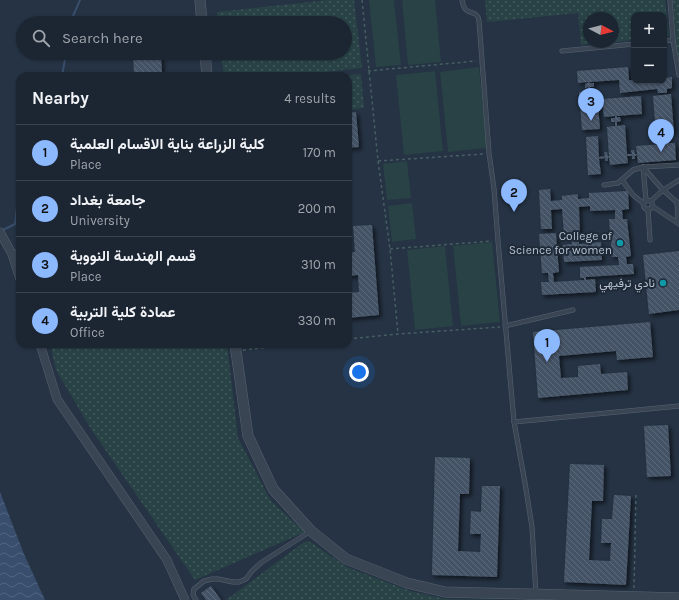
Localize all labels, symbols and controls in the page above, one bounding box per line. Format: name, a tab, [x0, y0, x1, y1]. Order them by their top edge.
north arrow	[583, 12, 619, 48]
map controls	[631, 12, 667, 84]
button: +	[631, 12, 667, 48]
search box	[16, 16, 352, 60]
icon: search	[30, 27, 52, 49]
text: Search here	[62, 29, 143, 47]
button: −	[631, 48, 667, 84]
text: Nearby	[32, 88, 89, 108]
pin: 3	[578, 88, 604, 121]
text: 4 results	[284, 91, 336, 106]
pin: 4	[648, 119, 674, 152]
text: كلية الزراعة بناية الاقسام العلمية	[70, 135, 265, 153]
text: 1	[43, 145, 47, 160]
text: 170 m	[303, 145, 336, 160]
text: Place	[70, 157, 101, 172]
pin: 2	[501, 179, 527, 212]
text: جامعة بغداد	[70, 191, 145, 209]
text: 2	[41, 201, 49, 216]
text: 200 m	[298, 201, 336, 216]
text: University	[70, 213, 130, 228]
place label: College of Science for women	[509, 229, 613, 257]
marker: College of Science for women	[615, 238, 625, 248]
text: قسم الهندسة النووية	[70, 247, 196, 265]
text: 3	[41, 257, 49, 272]
text: 310 m	[301, 257, 336, 272]
text: Place	[70, 269, 101, 284]
place label: نادي ترفيهي	[599, 276, 655, 293]
marker: نادي ترفيهي	[658, 278, 668, 288]
text: عمادة كلية التربية	[70, 303, 175, 321]
text: 4	[41, 313, 49, 328]
text: 330 m	[298, 313, 336, 328]
text: Office	[70, 325, 105, 340]
pin: 1	[534, 329, 560, 362]
your location	[349, 362, 369, 382]

